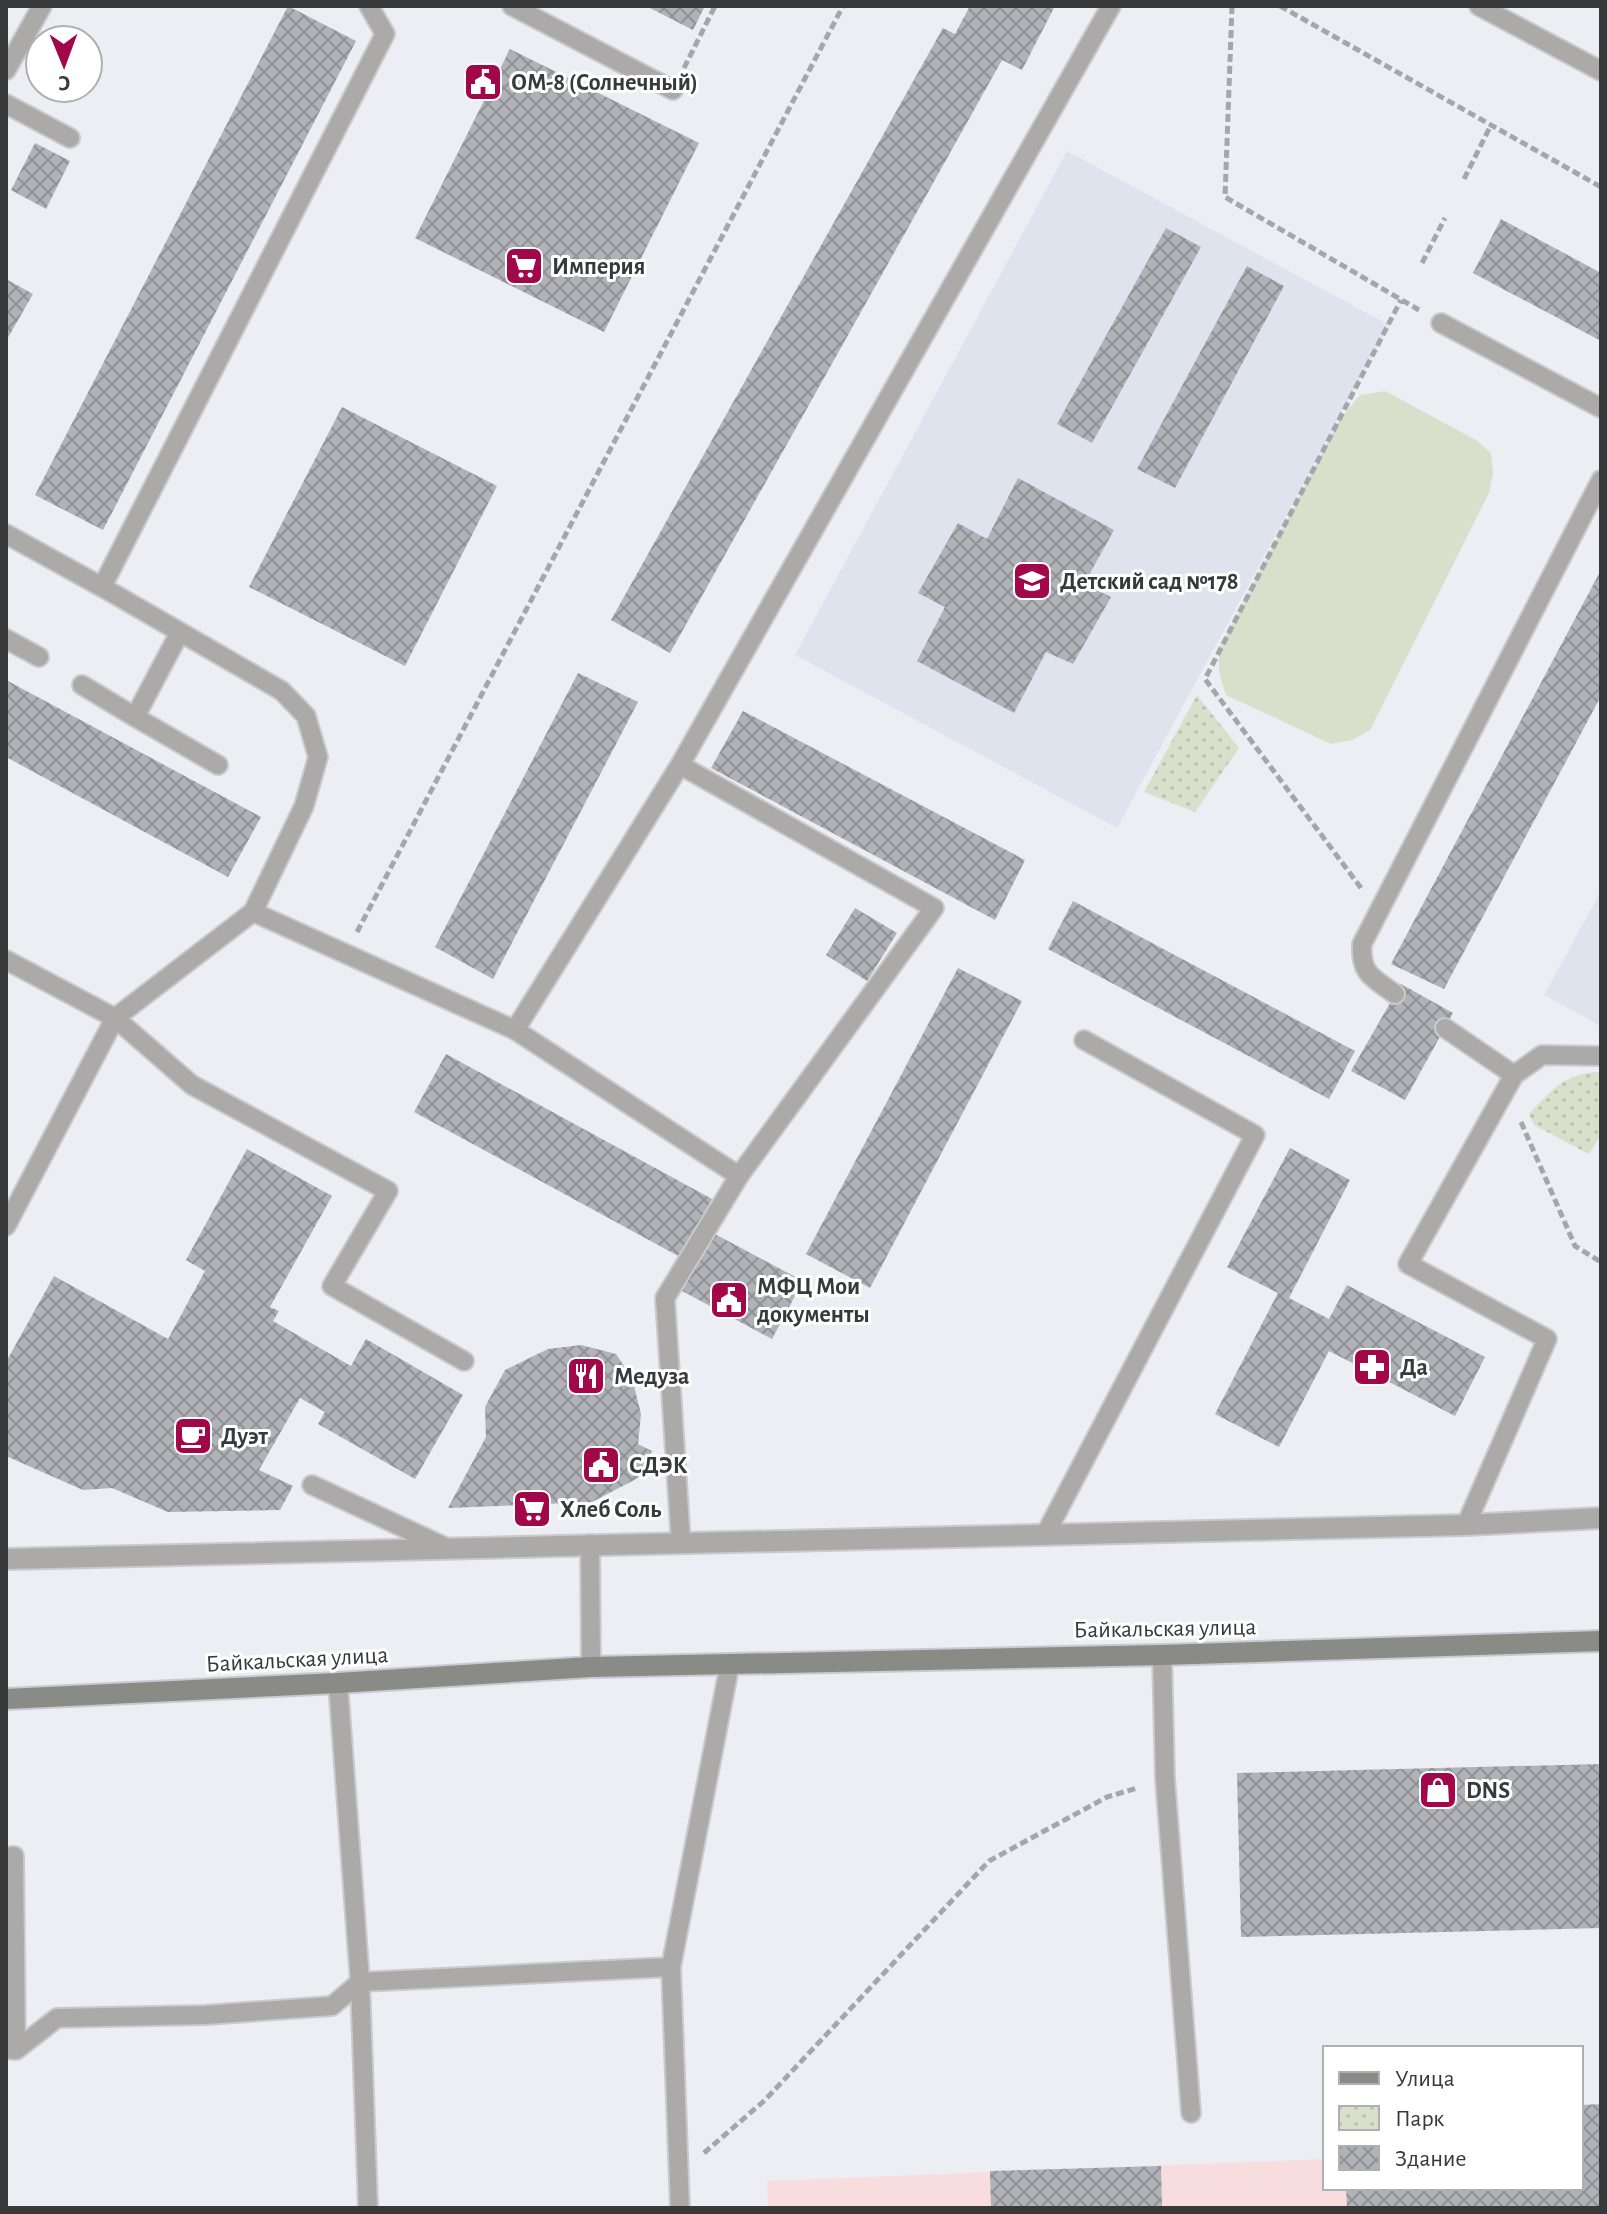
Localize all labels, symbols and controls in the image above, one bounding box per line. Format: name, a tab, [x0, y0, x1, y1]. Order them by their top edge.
north arrow	[24, 24, 104, 104]
public building icon: ОМ-8 (Солнечный)	[462, 61, 504, 103]
place label: ОМ-8 (Солнечный)	[511, 71, 698, 95]
text: С	[58, 72, 71, 94]
supermarket icon: Империя	[503, 245, 545, 287]
place label: Империя	[552, 255, 645, 279]
school or university icon: Детский сад №178	[1011, 560, 1053, 602]
place label: Детский сад №178	[1060, 570, 1239, 594]
place label: МФЦ Мои документы	[757, 1275, 870, 1327]
public building icon: МФЦ Мои документы	[708, 1279, 750, 1321]
pharmacy icon: Да	[1351, 1346, 1393, 1388]
restaurant icon: Медуза	[565, 1355, 607, 1397]
place label: Да	[1400, 1356, 1428, 1380]
place label: Медуза	[614, 1365, 689, 1389]
cafe icon: Дуэт	[172, 1415, 214, 1457]
place label: Дуэт	[221, 1425, 268, 1449]
public building icon: СДЭК	[580, 1444, 622, 1486]
place label: СДЭК	[629, 1454, 688, 1478]
supermarket icon: Хлеб Соль	[511, 1488, 553, 1530]
place label: Хлеб Соль	[560, 1498, 661, 1522]
street label: Байкальская улица	[1074, 1615, 1257, 1643]
street label: Байкальская улица	[205, 1643, 389, 1677]
shop icon: DNS	[1417, 1769, 1459, 1811]
place label: DNS	[1466, 1779, 1510, 1803]
legend	[1323, 2046, 1583, 2190]
text: Улица	[1395, 2067, 1455, 2091]
text: Парк	[1395, 2107, 1444, 2131]
text: Здание	[1395, 2147, 1466, 2171]

